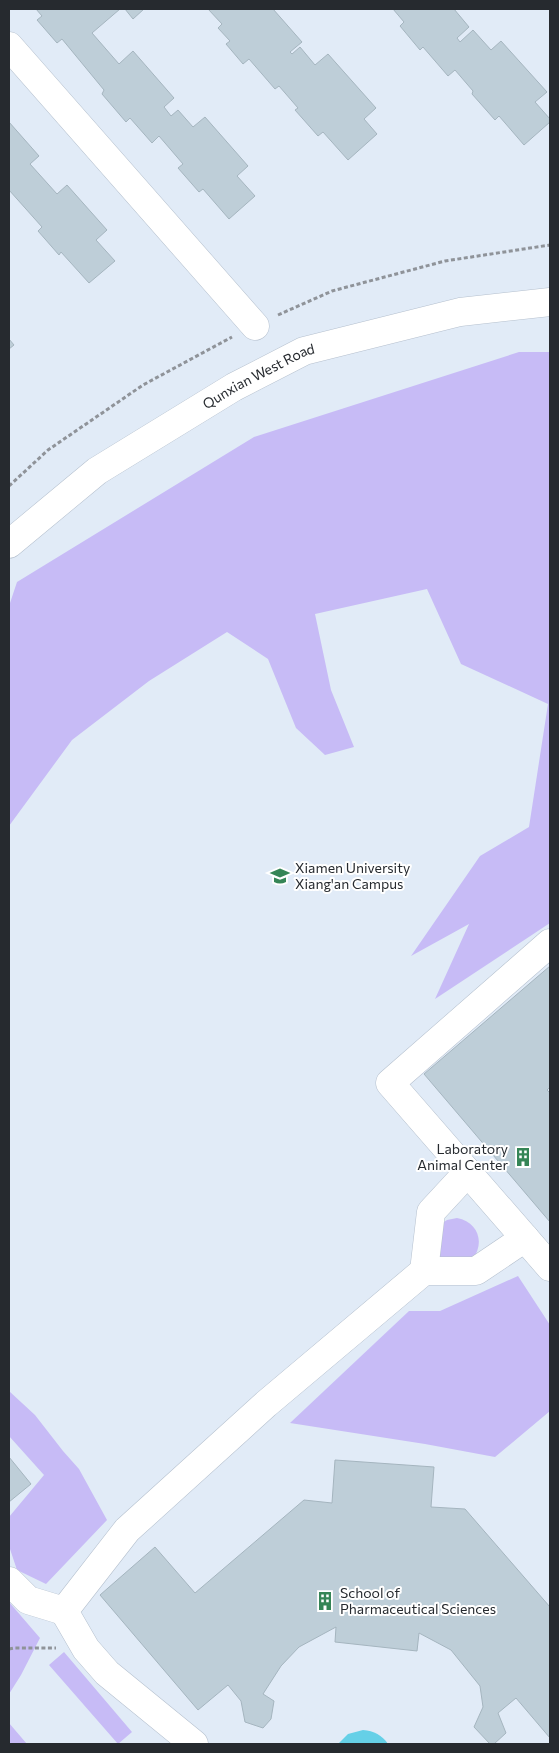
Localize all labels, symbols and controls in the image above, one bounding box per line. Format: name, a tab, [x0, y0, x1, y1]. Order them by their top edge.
street label: Qunxian West Road	[199, 340, 316, 412]
place label: Xiamen University Xiang'an Campus	[295, 859, 410, 892]
school or university icon: Xiamen University Xiang'an Campus	[269, 865, 291, 887]
place label: Laboratory Animal Center	[417, 1140, 508, 1173]
building icon: Laboratory Animal Center	[512, 1146, 534, 1168]
place label: School of Pharmaceutical Sciences	[340, 1584, 496, 1617]
building icon: School of Pharmaceutical Sciences	[314, 1590, 336, 1612]

